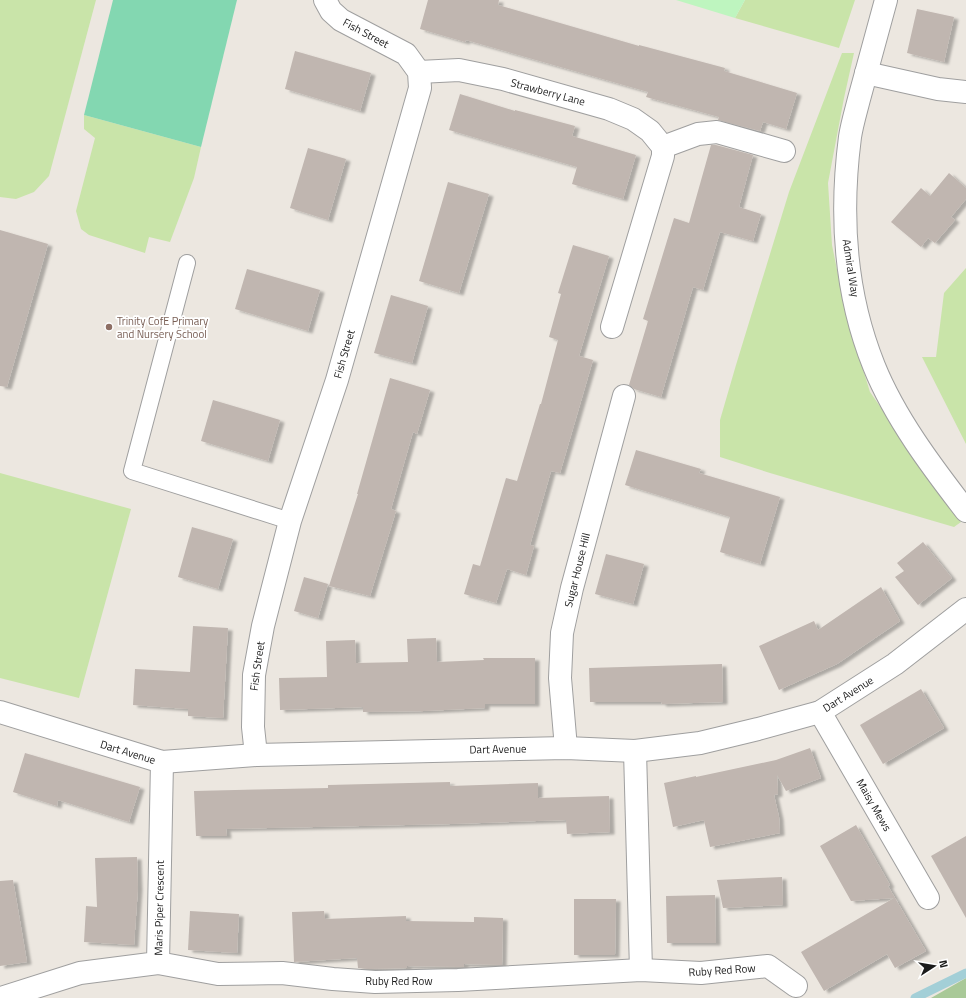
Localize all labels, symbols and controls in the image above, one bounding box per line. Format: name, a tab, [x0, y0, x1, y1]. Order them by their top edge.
street label: Fish Street	[340, 14, 392, 52]
street label: Strawberry Lane	[509, 74, 587, 110]
street label: Admiral Way	[839, 238, 864, 299]
place label: Trinity CofE Primary and Nursery School	[117, 313, 209, 342]
marker: Trinity CofE Primary and Nursery School	[104, 322, 114, 332]
street label: Fish Street	[329, 328, 359, 380]
street label: Sugar House Hill	[560, 531, 594, 609]
street label: Fish Street	[246, 640, 268, 692]
street label: Dart Avenue	[820, 672, 877, 716]
street label: Dart Avenue	[98, 736, 158, 768]
street label: Dart Avenue	[469, 740, 527, 757]
street label: Maisy Mews	[853, 776, 895, 834]
street label: Maris Piper Crescent	[150, 860, 168, 956]
north arrow	[914, 946, 954, 986]
text: N	[935, 959, 952, 969]
street label: Ruby Red Row	[688, 960, 757, 980]
street label: Ruby Red Row	[365, 973, 433, 989]

